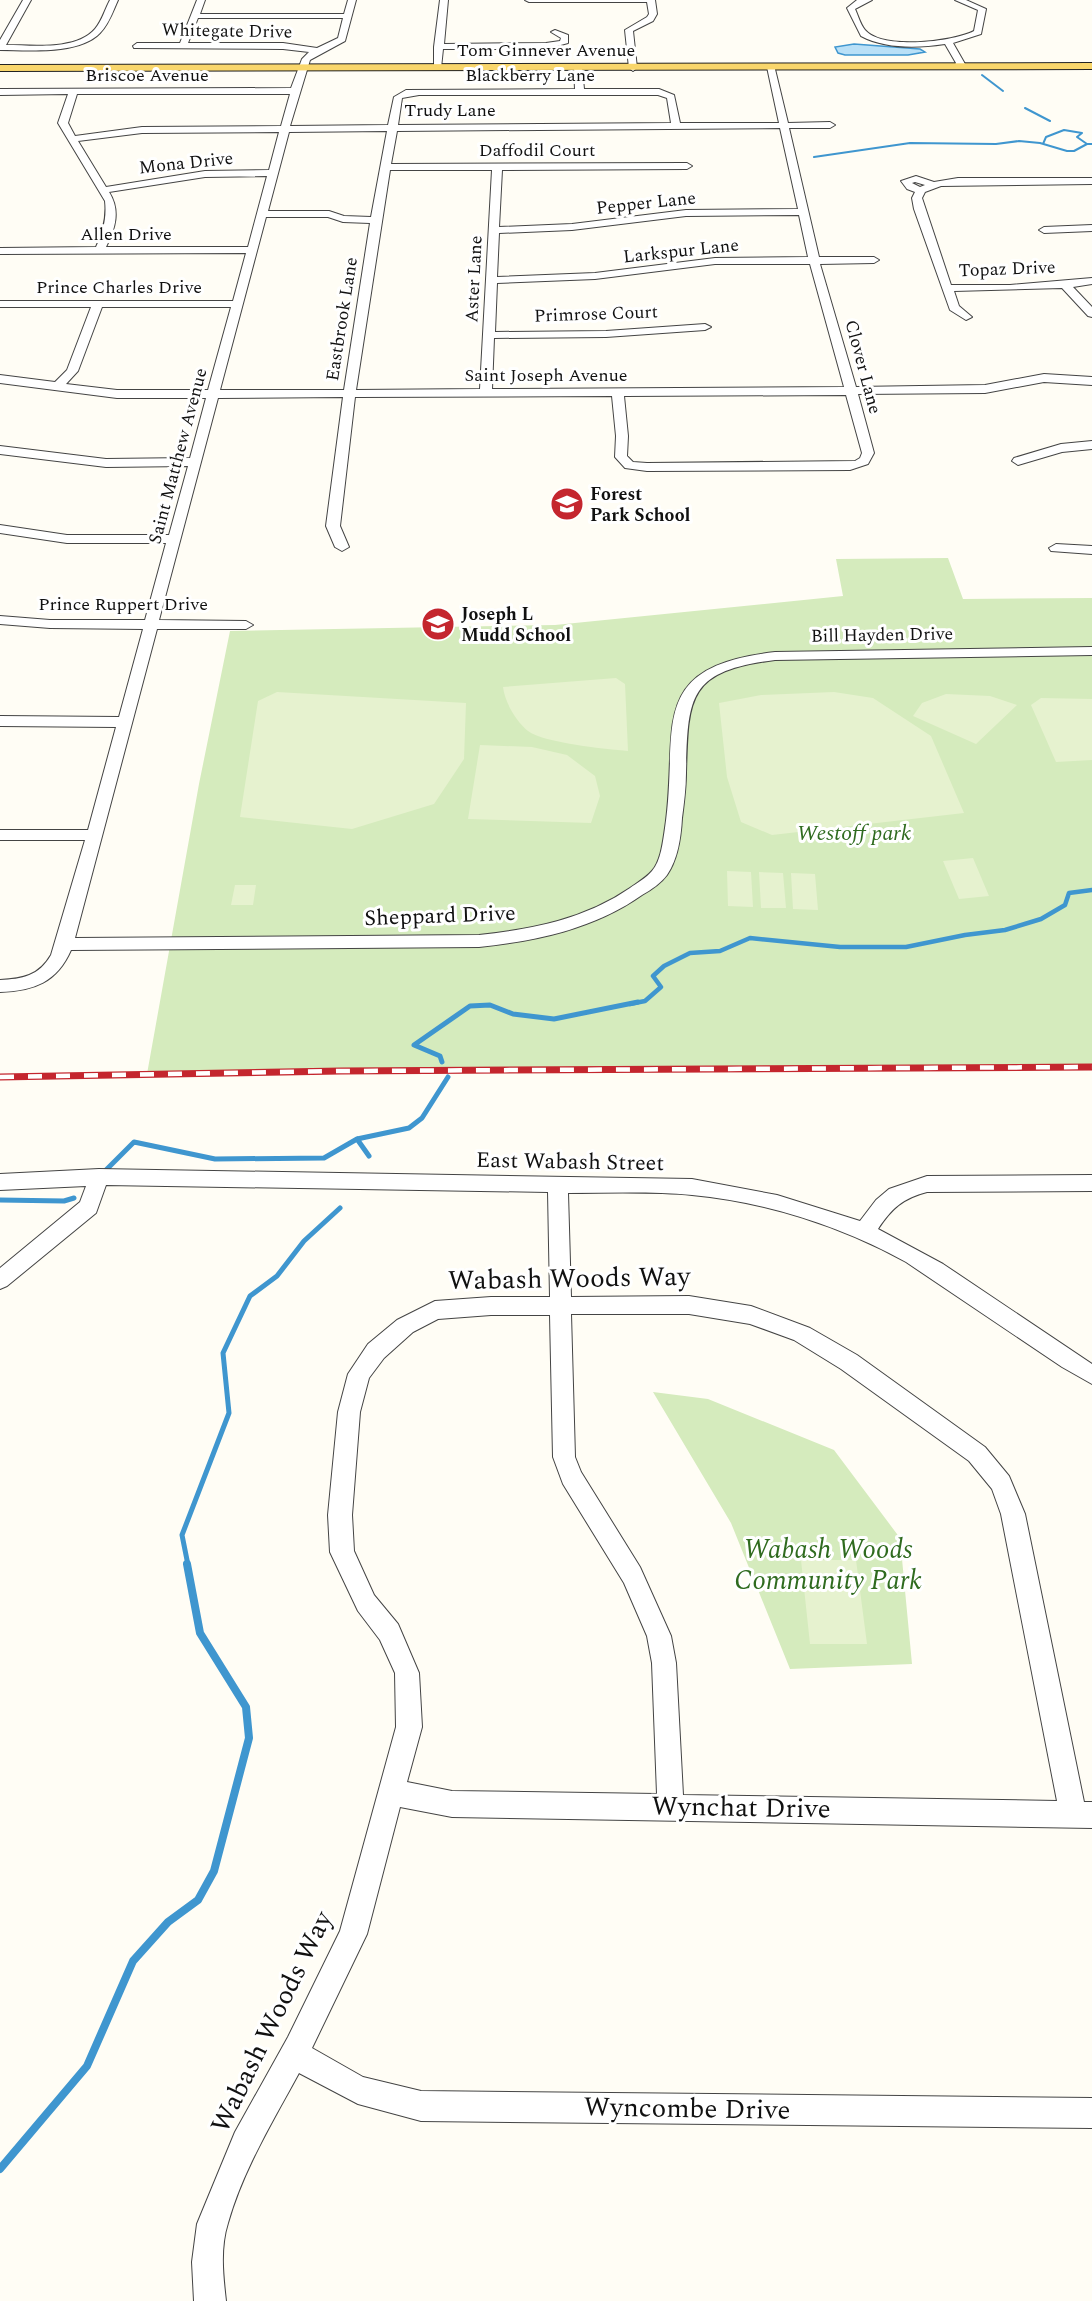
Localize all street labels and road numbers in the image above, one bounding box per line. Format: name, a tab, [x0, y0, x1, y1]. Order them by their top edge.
street label: Whitegate Drive	[161, 16, 293, 46]
street label: Tom Ginnever Avenue	[457, 37, 635, 64]
street label: Briscoe Avenue	[85, 62, 209, 89]
street label: Blackberry Lane	[465, 62, 595, 89]
street label: Trudy Lane	[404, 97, 496, 124]
street label: Daffodil Court	[479, 137, 595, 164]
street label: Mona Drive	[137, 145, 235, 181]
street label: Pepper Lane	[595, 184, 697, 222]
street label: Allen Drive	[80, 221, 172, 248]
street label: Larkspur Lane	[622, 232, 740, 270]
street label: Aster Lane	[458, 235, 490, 323]
street label: Topaz Drive	[958, 254, 1056, 284]
street label: Eastbrook Lane	[319, 255, 365, 383]
street label: Prince Charles Drive	[36, 274, 202, 301]
street label: Primrose Court	[534, 298, 658, 330]
street label: Clover Lane	[837, 317, 889, 417]
street label: Saint Joseph Avenue	[464, 362, 628, 389]
street label: Saint Matthew Avenue	[142, 365, 214, 547]
street label: Prince Ruppert Drive	[38, 591, 208, 618]
street label: Bill Hayden Drive	[811, 620, 953, 650]
street label: Sheppard Drive	[364, 897, 516, 935]
street label: East Wabash Street	[476, 1144, 665, 1180]
street label: Wabash Woods Way	[447, 1256, 692, 1302]
street label: Wynchat Drive	[651, 1785, 831, 1831]
street label: Wabash Woods Way	[200, 1903, 344, 2140]
street label: Wyncombe Drive	[583, 2086, 791, 2132]

